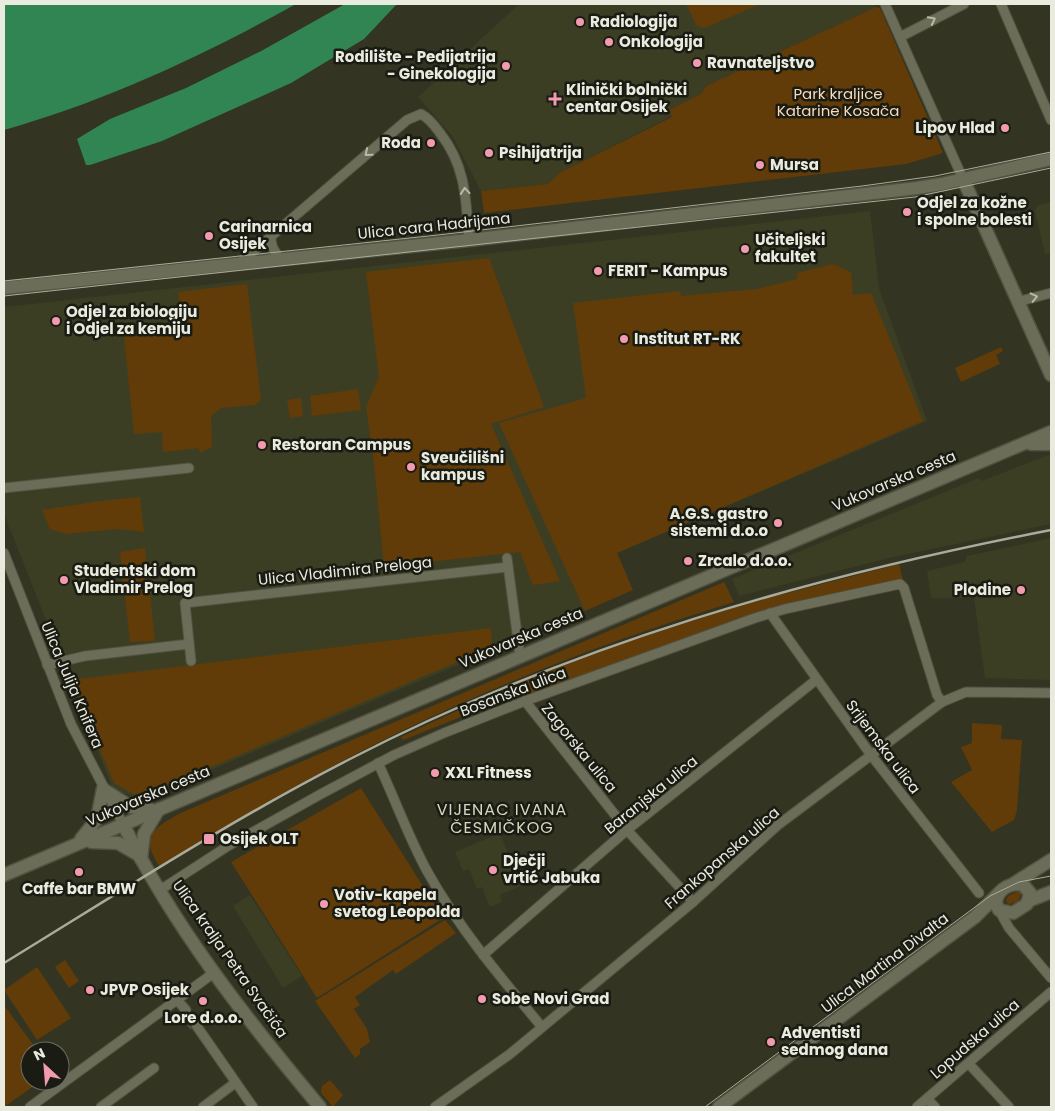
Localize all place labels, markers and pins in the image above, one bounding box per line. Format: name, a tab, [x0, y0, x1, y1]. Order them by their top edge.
place label: Radiologija	[590, 11, 677, 32]
marker: Radiologija	[574, 16, 586, 28]
place label: Onkologija	[619, 31, 703, 52]
marker: Onkologija	[603, 36, 615, 48]
place label: Rodilište - Pedijatrija - Ginekologija	[335, 46, 496, 84]
place label: Ravnateljstvo	[707, 52, 815, 73]
marker: Ravnateljstvo	[691, 57, 703, 69]
marker: Rodilište - Pedijatrija - Ginekologija	[500, 60, 512, 72]
place label: Klinički bolnički centar Osijek	[566, 79, 687, 117]
marker: Klinički bolnički centar Osijek	[548, 92, 562, 106]
place label: Lipov Hlad	[915, 117, 995, 138]
marker: Lipov Hlad	[999, 122, 1011, 134]
place label: Roda	[381, 132, 421, 153]
marker: Roda	[425, 137, 437, 149]
place label: Psihijatrija	[499, 142, 582, 163]
marker: Psihijatrija	[483, 147, 495, 159]
place label: Mursa	[770, 154, 819, 175]
marker: Mursa	[754, 159, 766, 171]
place label: Odjel za kožne i spolne bolesti	[917, 192, 1032, 230]
marker: Odjel za kožne i spolne bolesti	[901, 206, 913, 218]
place label: Carinarnica Osijek	[219, 216, 312, 254]
place label: Učiteljski fakultet	[755, 229, 825, 267]
marker: Carinarnica Osijek	[203, 230, 215, 242]
marker: Učiteljski fakultet	[739, 243, 751, 255]
place label: FERIT - Kampus	[608, 260, 728, 281]
marker: FERIT - Kampus	[592, 265, 604, 277]
place label: Odjel za biologiju i Odjel za kemiju	[66, 301, 197, 339]
marker: Odjel za biologiju i Odjel za kemiju	[50, 315, 62, 327]
place label: Institut RT-RK	[634, 328, 741, 349]
marker: Institut RT-RK	[618, 333, 630, 345]
place label: Restoran Campus	[272, 434, 411, 455]
marker: Restoran Campus	[256, 439, 268, 451]
place label: Sveučilišni kampus	[421, 447, 504, 485]
marker: Sveučilišni kampus	[405, 461, 417, 473]
place label: A.G.S. gastro sistemi d.o.o	[670, 503, 768, 541]
marker: A.G.S. gastro sistemi d.o.o	[772, 517, 784, 529]
place label: Zrcalo d.o.o.	[698, 550, 792, 571]
marker: Zrcalo d.o.o.	[682, 555, 694, 567]
place label: Studentski dom Vladimir Prelog	[74, 560, 196, 598]
marker: Studentski dom Vladimir Prelog	[58, 574, 70, 586]
place label: Plodine	[954, 579, 1011, 600]
marker: Plodine	[1015, 584, 1027, 596]
place label: XXL Fitness	[445, 762, 532, 783]
marker: XXL Fitness	[429, 767, 441, 779]
place label: Osijek OLT	[220, 828, 299, 849]
marker: Osijek OLT	[202, 832, 216, 846]
place label: Dječji vrtić Jabuka	[503, 850, 600, 888]
marker: Dječji vrtić Jabuka	[487, 864, 499, 876]
marker: Caffe bar BMW	[73, 866, 85, 878]
place label: Caffe bar BMW	[22, 878, 136, 899]
place label: Votiv-kapela svetog Leopolda	[334, 884, 461, 922]
marker: Votiv-kapela svetog Leopolda	[318, 898, 330, 910]
place label: JPVP Osijek	[100, 979, 190, 1000]
marker: JPVP Osijek	[84, 984, 96, 996]
place label: Sobe Novi Grad	[492, 988, 609, 1009]
marker: Sobe Novi Grad	[476, 993, 488, 1005]
marker: Lore d.o.o.	[197, 995, 209, 1007]
place label: Lore d.o.o.	[164, 1007, 242, 1028]
place label: Adventisti sedmog dana	[781, 1022, 888, 1060]
marker: Adventisti sedmog dana	[765, 1036, 777, 1048]

